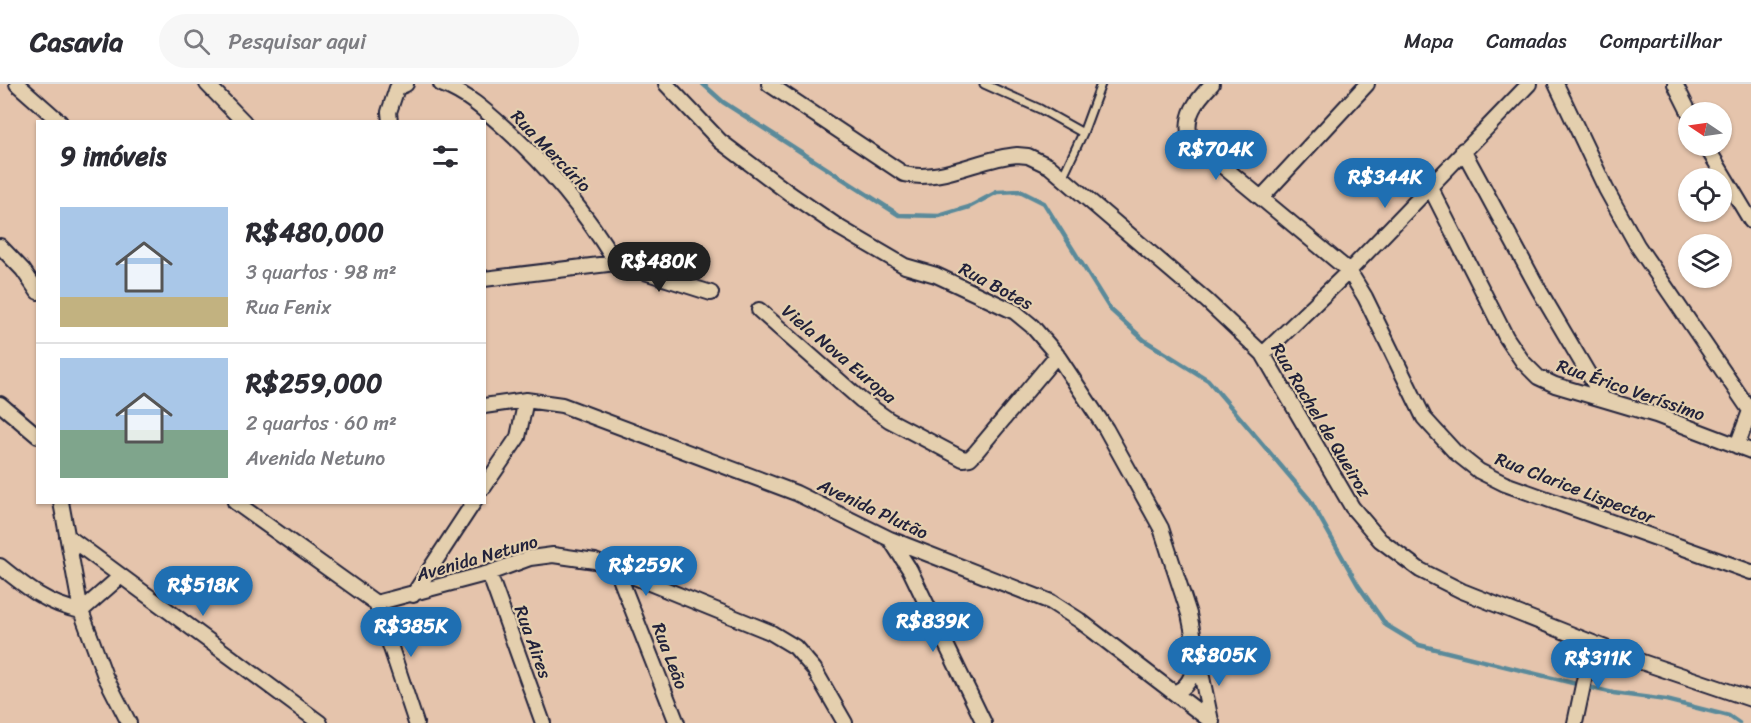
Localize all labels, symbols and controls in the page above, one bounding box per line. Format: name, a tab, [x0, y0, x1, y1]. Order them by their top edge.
search box	[159, 14, 579, 68]
text: Casavia	[30, 17, 123, 66]
text: Pesquisar aqui	[228, 22, 366, 61]
text: Mapa	[1404, 22, 1453, 60]
text: Camadas	[1486, 22, 1567, 60]
text: Compartilhar	[1600, 22, 1721, 60]
icon: search	[180, 25, 213, 58]
street label: Rua Mercúrio	[503, 102, 599, 200]
north arrow	[1678, 102, 1732, 156]
map controls	[1678, 102, 1732, 288]
pin: R$704K	[1167, 130, 1265, 181]
text: R$704K	[1179, 132, 1253, 167]
text: 9 imóveis	[60, 133, 166, 179]
icon: filters	[429, 140, 462, 173]
pin: R$344K	[1336, 158, 1434, 209]
text: R$344K	[1348, 160, 1422, 195]
button: locate	[1678, 168, 1732, 222]
text: R$480,000	[246, 209, 384, 255]
icon: home	[108, 231, 180, 303]
button: layers	[1678, 234, 1732, 288]
pin: R$480K	[610, 242, 708, 293]
text: R$480K	[622, 244, 696, 279]
street label: Rua Botes	[953, 253, 1040, 319]
text: 3 quartos · 98 m²	[246, 255, 397, 290]
text: Rua Fenix	[246, 290, 331, 325]
street label: Viela Nova Europa	[774, 296, 905, 413]
street label: Rua Rachel de Queiroz	[1262, 337, 1380, 504]
street label: Rua Érico Veríssimo	[1553, 350, 1709, 430]
text: R$259,000	[246, 360, 382, 406]
icon: home	[108, 382, 180, 454]
text: 2 quartos · 60 m²	[246, 406, 397, 441]
text: Avenida Netuno	[246, 441, 385, 476]
street label: Rua Clarice Lispector	[1491, 443, 1661, 534]
street label: Avenida Plutão	[811, 469, 934, 549]
street label: Avenida Netuno	[411, 525, 542, 591]
pin: R$259K	[597, 546, 695, 597]
text: R$259K	[609, 548, 683, 583]
pin: R$518K	[154, 566, 252, 617]
text: R$518K	[168, 568, 238, 603]
street label: Rua Aires	[505, 601, 561, 684]
pin: R$839K	[884, 602, 982, 653]
text: R$839K	[896, 604, 970, 639]
pin: R$385K	[362, 607, 460, 658]
text: R$385K	[374, 609, 448, 644]
street label: Rua Leão	[643, 618, 697, 694]
pin: R$805K	[1170, 636, 1268, 687]
text: R$805K	[1182, 638, 1256, 673]
pin: R$311K	[1549, 639, 1647, 690]
text: R$311K	[1565, 641, 1631, 676]

